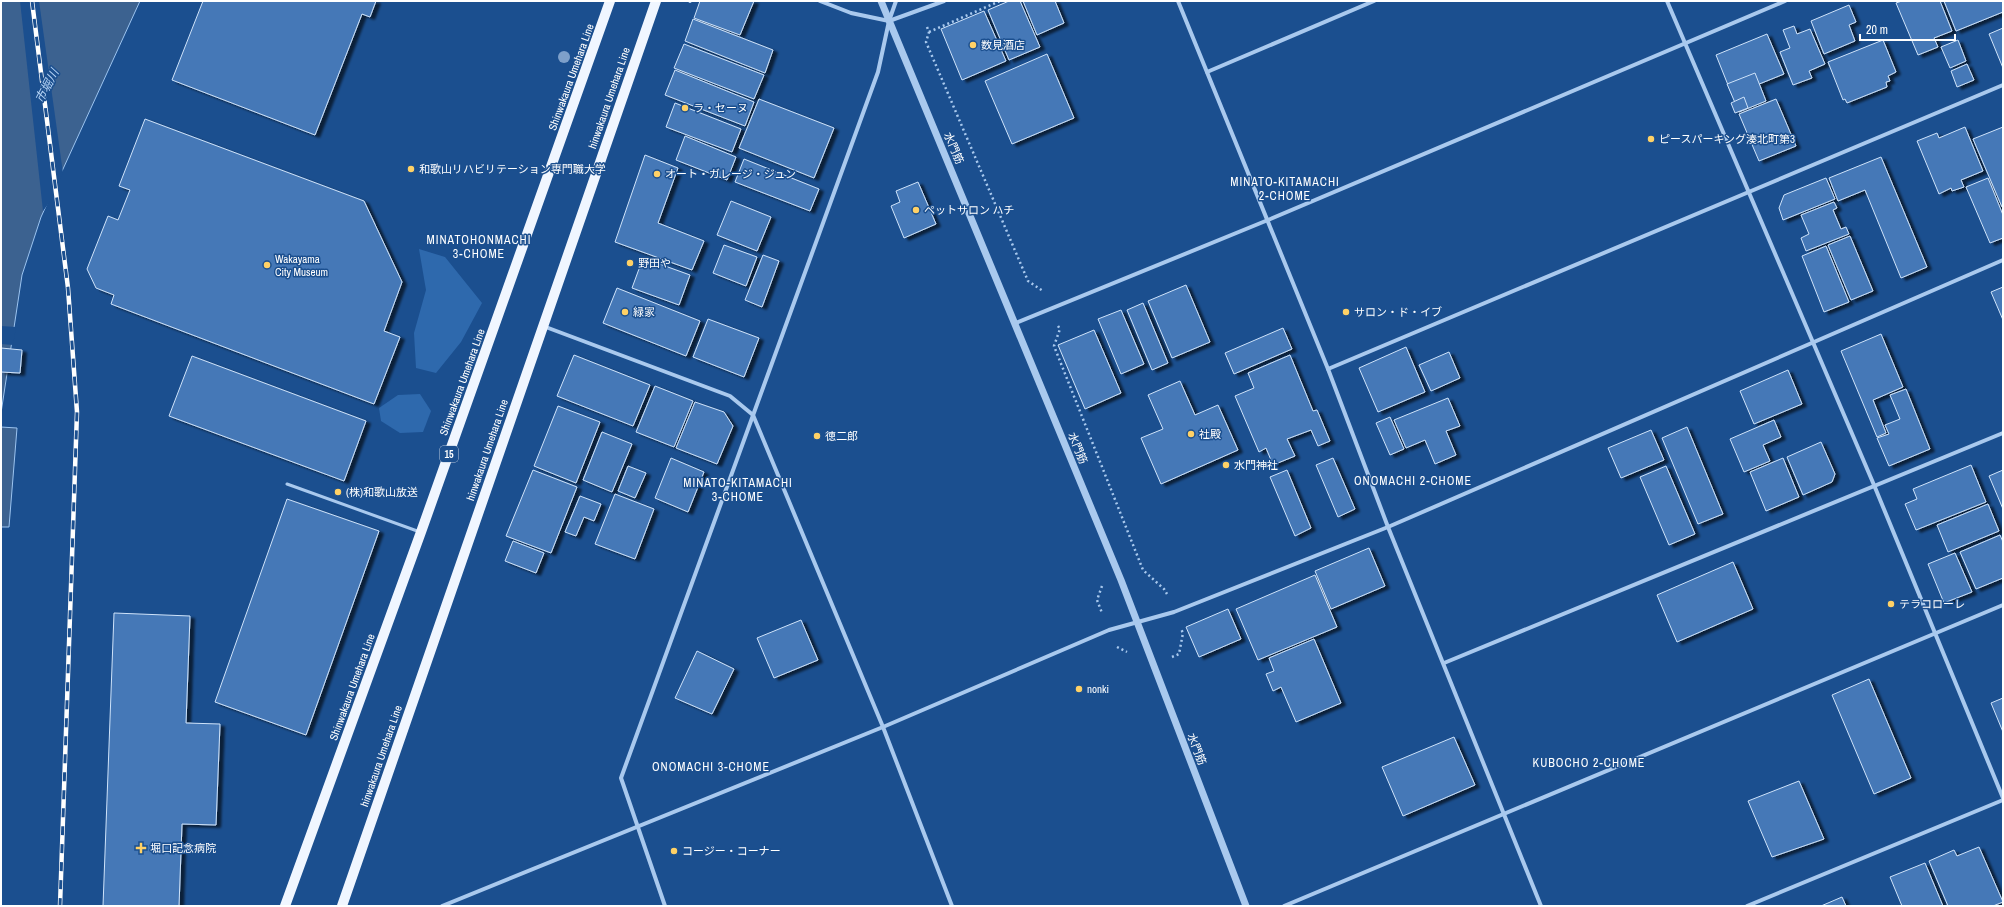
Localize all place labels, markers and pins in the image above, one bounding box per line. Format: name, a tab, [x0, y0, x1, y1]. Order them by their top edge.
place label: 数見酒店	[981, 38, 1025, 52]
marker: 数見酒店	[968, 40, 978, 50]
place label: ラ・セーヌ	[693, 101, 748, 115]
marker: ラ・セーヌ	[680, 103, 690, 113]
place label: ピースパーキング湊北町第3	[1659, 132, 1795, 146]
marker: ピースパーキング湊北町第3	[1646, 134, 1656, 144]
place label: 和歌山リハビリテーション専門職大学	[419, 162, 606, 176]
marker: 和歌山リハビリテーション専門職大学	[406, 164, 416, 174]
place label: オート・ガレージ・ジュン	[665, 167, 796, 181]
marker: オート・ガレージ・ジュン	[652, 169, 662, 179]
place label: ペットサロン ハチ	[924, 203, 1015, 217]
marker: ペットサロン ハチ	[911, 205, 921, 215]
place label: Wakayama City Museum	[275, 252, 328, 279]
place label: 野田や	[638, 256, 671, 270]
marker: 野田や	[625, 258, 635, 268]
marker: Wakayama City Museum	[262, 260, 272, 270]
place label: 緑家	[633, 305, 655, 319]
place label: サロン・ド・イブ	[1354, 305, 1442, 319]
marker: 緑家	[620, 307, 630, 317]
marker: サロン・ド・イブ	[1341, 307, 1351, 317]
place label: 社殿	[1199, 427, 1221, 441]
place label: 徳二郎	[825, 429, 858, 443]
marker: 社殿	[1186, 429, 1196, 439]
marker: 徳二郎	[812, 431, 822, 441]
place label: 水門神社	[1234, 458, 1278, 472]
marker: 水門神社	[1221, 460, 1231, 470]
place label: (株)和歌山放送	[346, 485, 418, 499]
marker: (株)和歌山放送	[333, 487, 343, 497]
place label: テラコローレ	[1899, 597, 1965, 611]
marker: テラコローレ	[1886, 599, 1896, 609]
place label: nonki	[1087, 682, 1109, 696]
marker: nonki	[1074, 684, 1084, 694]
place label: 堀口記念病院	[150, 841, 216, 855]
marker: 堀口記念病院	[135, 842, 147, 854]
place label: コージー・コーナー	[682, 844, 781, 858]
marker: コージー・コーナー	[669, 846, 679, 856]

